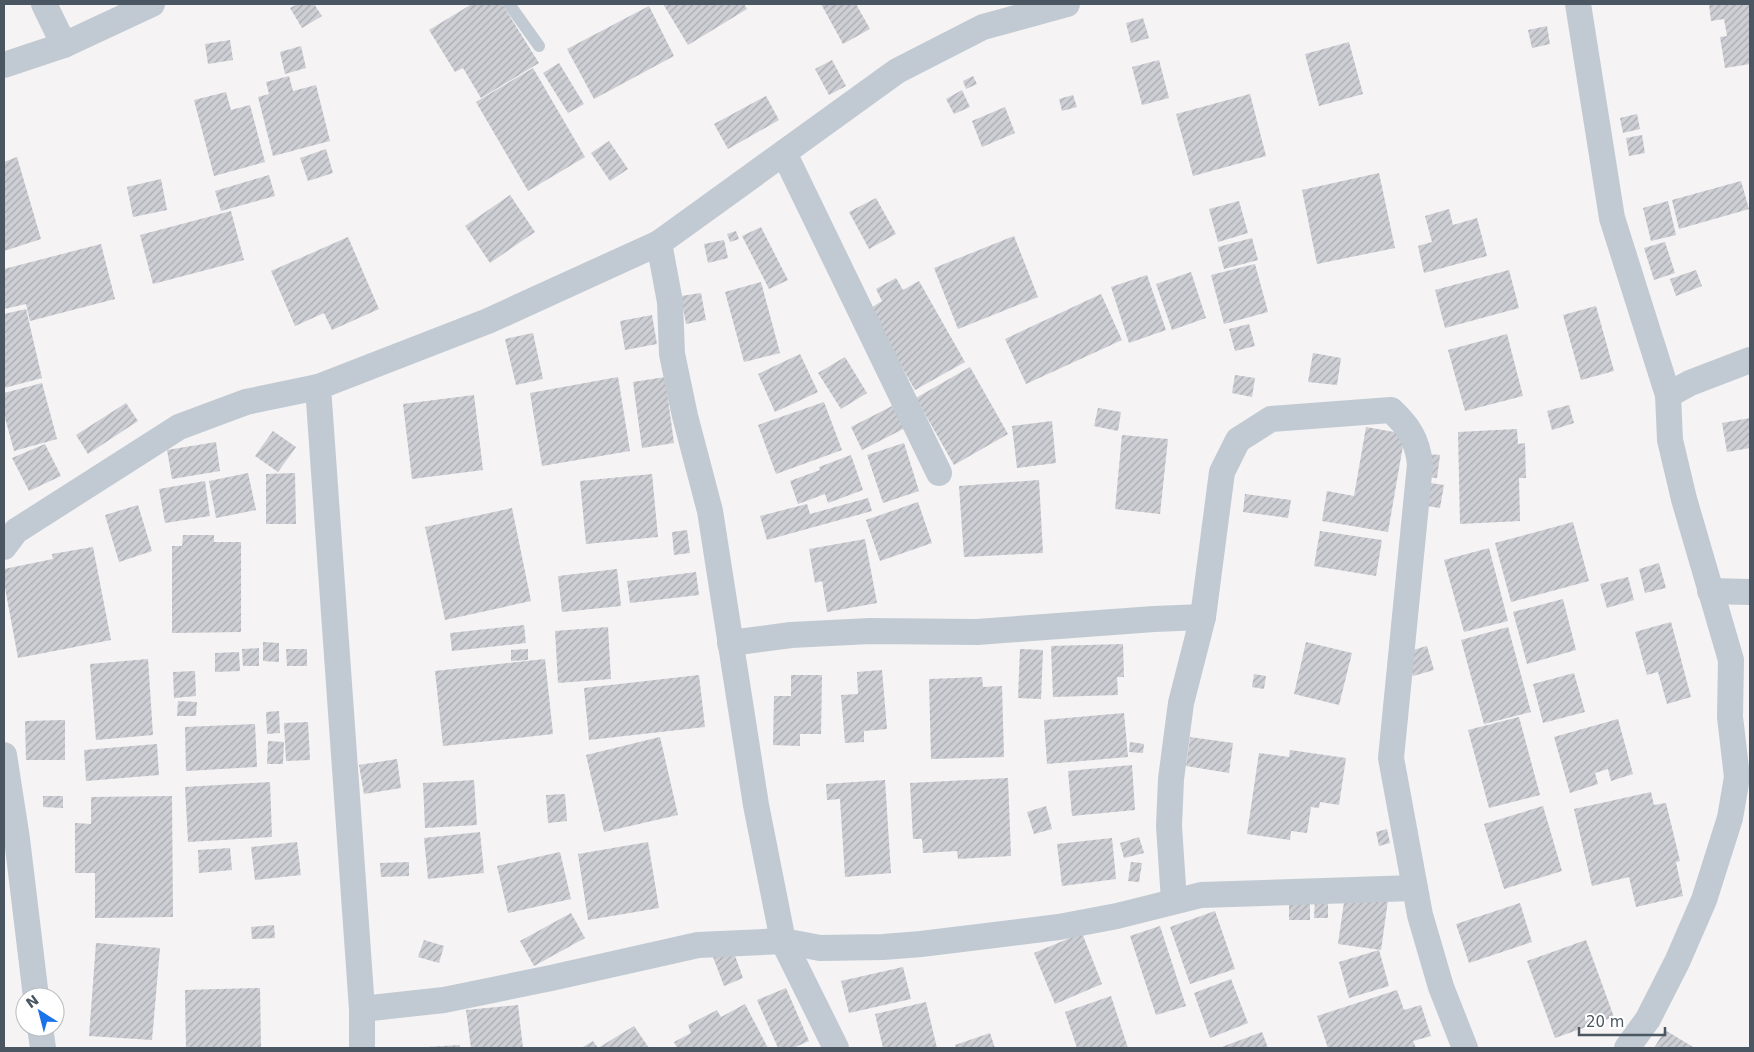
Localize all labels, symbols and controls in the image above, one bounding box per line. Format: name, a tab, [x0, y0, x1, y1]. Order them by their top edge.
north arrow	[15, 987, 65, 1037]
text: N	[23, 992, 42, 1011]
scale bar	[1579, 1004, 1665, 1036]
text: 20 m	[1586, 1013, 1624, 1031]

